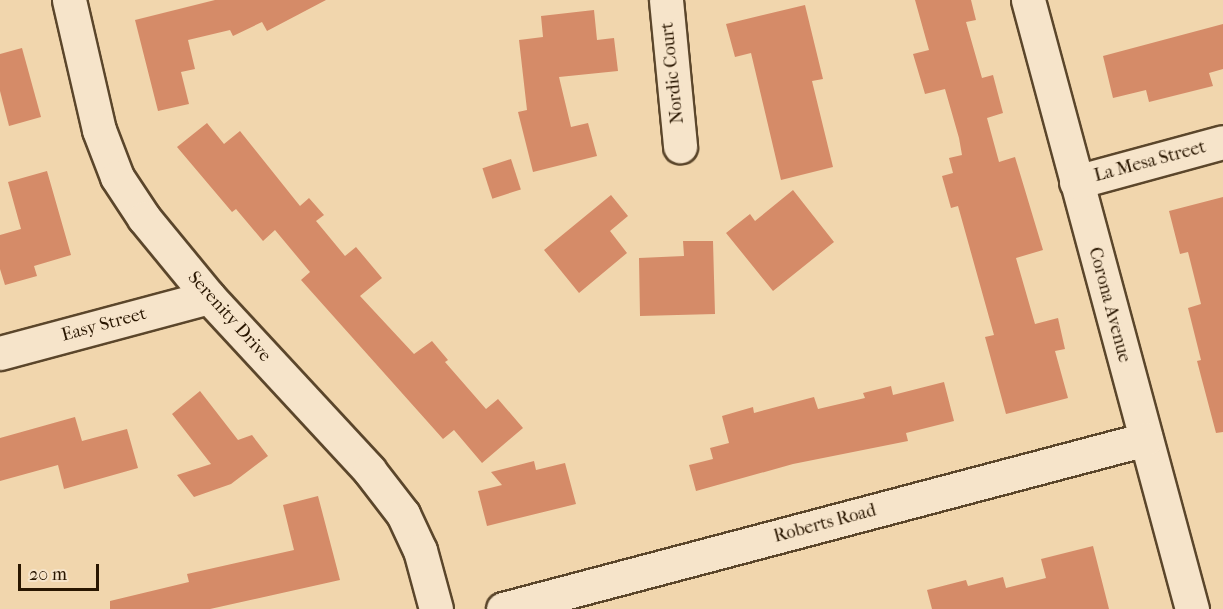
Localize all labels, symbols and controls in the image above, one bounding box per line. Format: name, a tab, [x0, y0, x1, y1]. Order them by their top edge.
street label: Nordic Court	[657, 21, 689, 125]
street label: La Mesa Street	[1092, 137, 1208, 187]
street label: Corona Avenue	[1083, 245, 1135, 365]
street label: Serenity Drive	[183, 267, 275, 367]
street label: Easy Street	[59, 303, 149, 347]
street label: Roberts Road	[772, 500, 878, 548]
scale bar	[21, 552, 102, 590]
text: 20 m	[29, 564, 67, 585]

